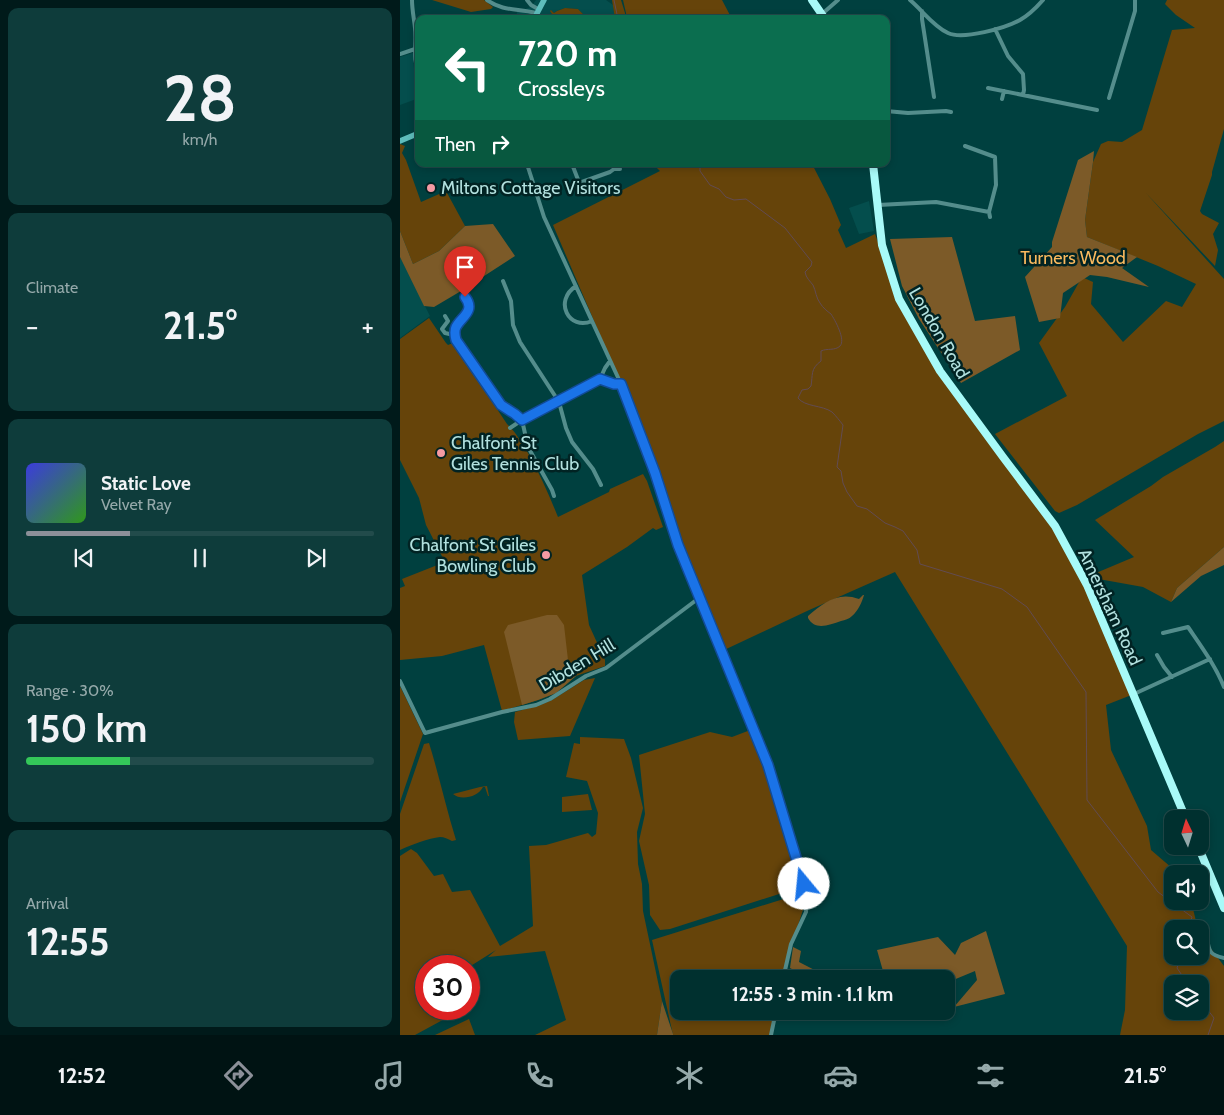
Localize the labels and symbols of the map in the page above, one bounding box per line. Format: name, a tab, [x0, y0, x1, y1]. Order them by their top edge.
place label: Miltons Cottage Visitors	[441, 177, 620, 199]
marker: Miltons Cottage Visitors	[425, 182, 437, 194]
pin	[444, 246, 486, 297]
park label: Turners Wood	[1020, 247, 1126, 269]
street label: London Road	[904, 283, 974, 383]
place label: Chalfont St Giles Tennis Club	[451, 432, 579, 475]
marker: Chalfont St Giles Tennis Club	[435, 447, 447, 459]
place label: Chalfont St Giles Bowling Club	[410, 534, 536, 577]
street label: Amersham Road	[1073, 545, 1147, 669]
marker: Chalfont St Giles Bowling Club	[540, 549, 552, 561]
street label: Dibden Hill	[535, 633, 620, 696]
north arrow	[1164, 810, 1209, 855]
position arrow	[777, 857, 829, 909]
speed limit sign: 30	[415, 955, 480, 1020]

